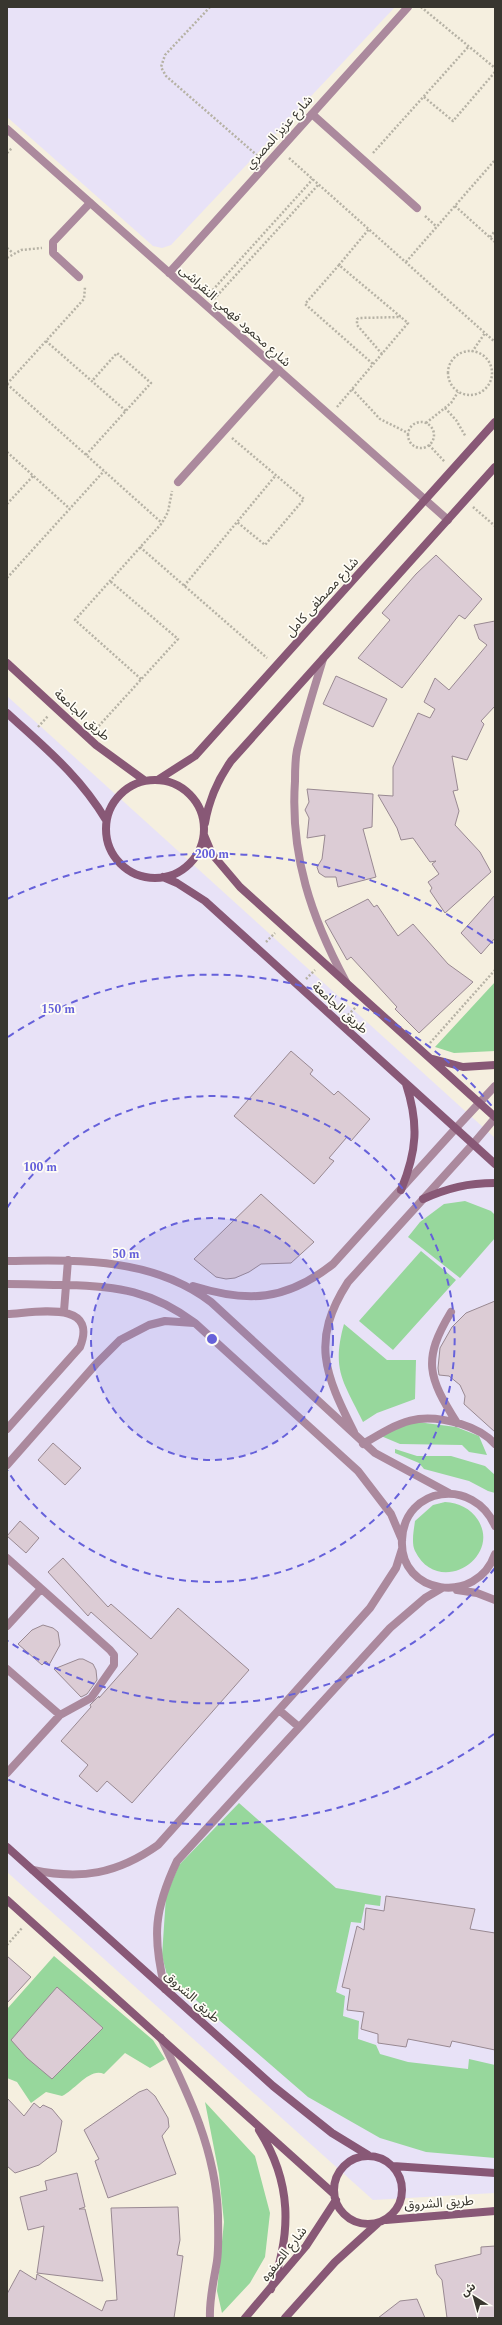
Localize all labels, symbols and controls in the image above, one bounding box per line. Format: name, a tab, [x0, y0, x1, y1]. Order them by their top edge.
street label: شارع عزيز المصري	[240, 91, 318, 173]
street label: شارع محمود فهمي النقراشى	[175, 260, 295, 372]
street label: شارع مصطفى كامل	[281, 553, 363, 641]
street label: طريق الجامعة	[49, 684, 115, 746]
text: 200 m	[195, 845, 229, 864]
street label: طريق الجامعة	[307, 977, 373, 1039]
text: 150 m	[41, 1000, 75, 1019]
text: 100 m	[23, 1158, 57, 1177]
text: 50 m	[112, 1245, 140, 1264]
centre of rings	[205, 1332, 219, 1346]
street label: طريق الشروق	[159, 1966, 225, 2028]
street label: طريق الشروق	[404, 2191, 475, 2215]
street label: شارع الصفوه	[256, 2222, 312, 2286]
north arrow	[454, 2277, 494, 2317]
text: ش	[457, 2278, 479, 2301]

